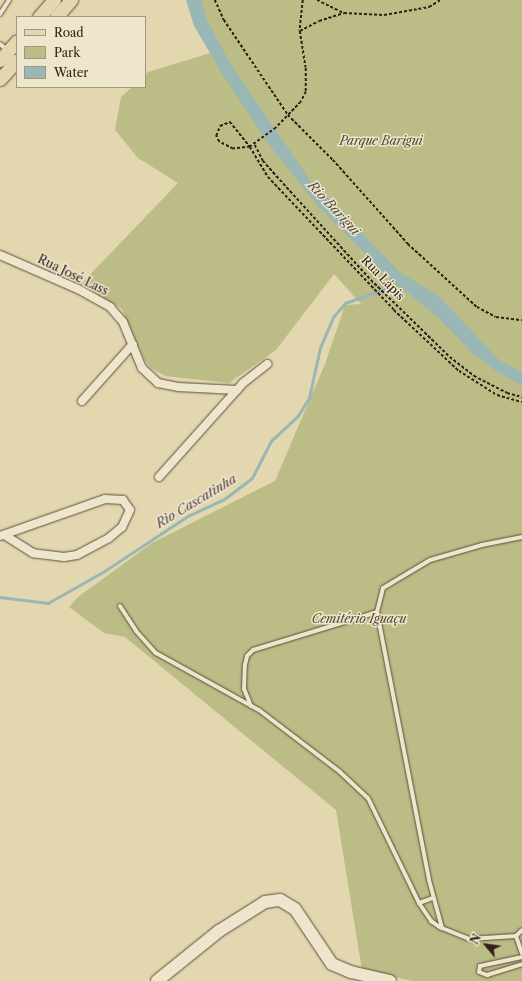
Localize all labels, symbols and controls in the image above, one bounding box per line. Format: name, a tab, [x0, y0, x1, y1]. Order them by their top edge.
legend	[16, 16, 146, 88]
text: Road	[54, 25, 84, 40]
text: Park	[54, 45, 80, 60]
text: Water	[54, 65, 88, 80]
park label: Parque Barigui	[340, 134, 422, 148]
water label: Rio Barigui	[305, 178, 363, 238]
street label: Rua José Lass	[35, 252, 111, 298]
street label: Rua Lápis	[358, 253, 408, 303]
water label: Rio Cascatinha	[153, 471, 239, 531]
park label: Cemitério Iguaçu	[312, 612, 406, 626]
north arrow	[466, 925, 506, 965]
text: N	[467, 932, 484, 947]

